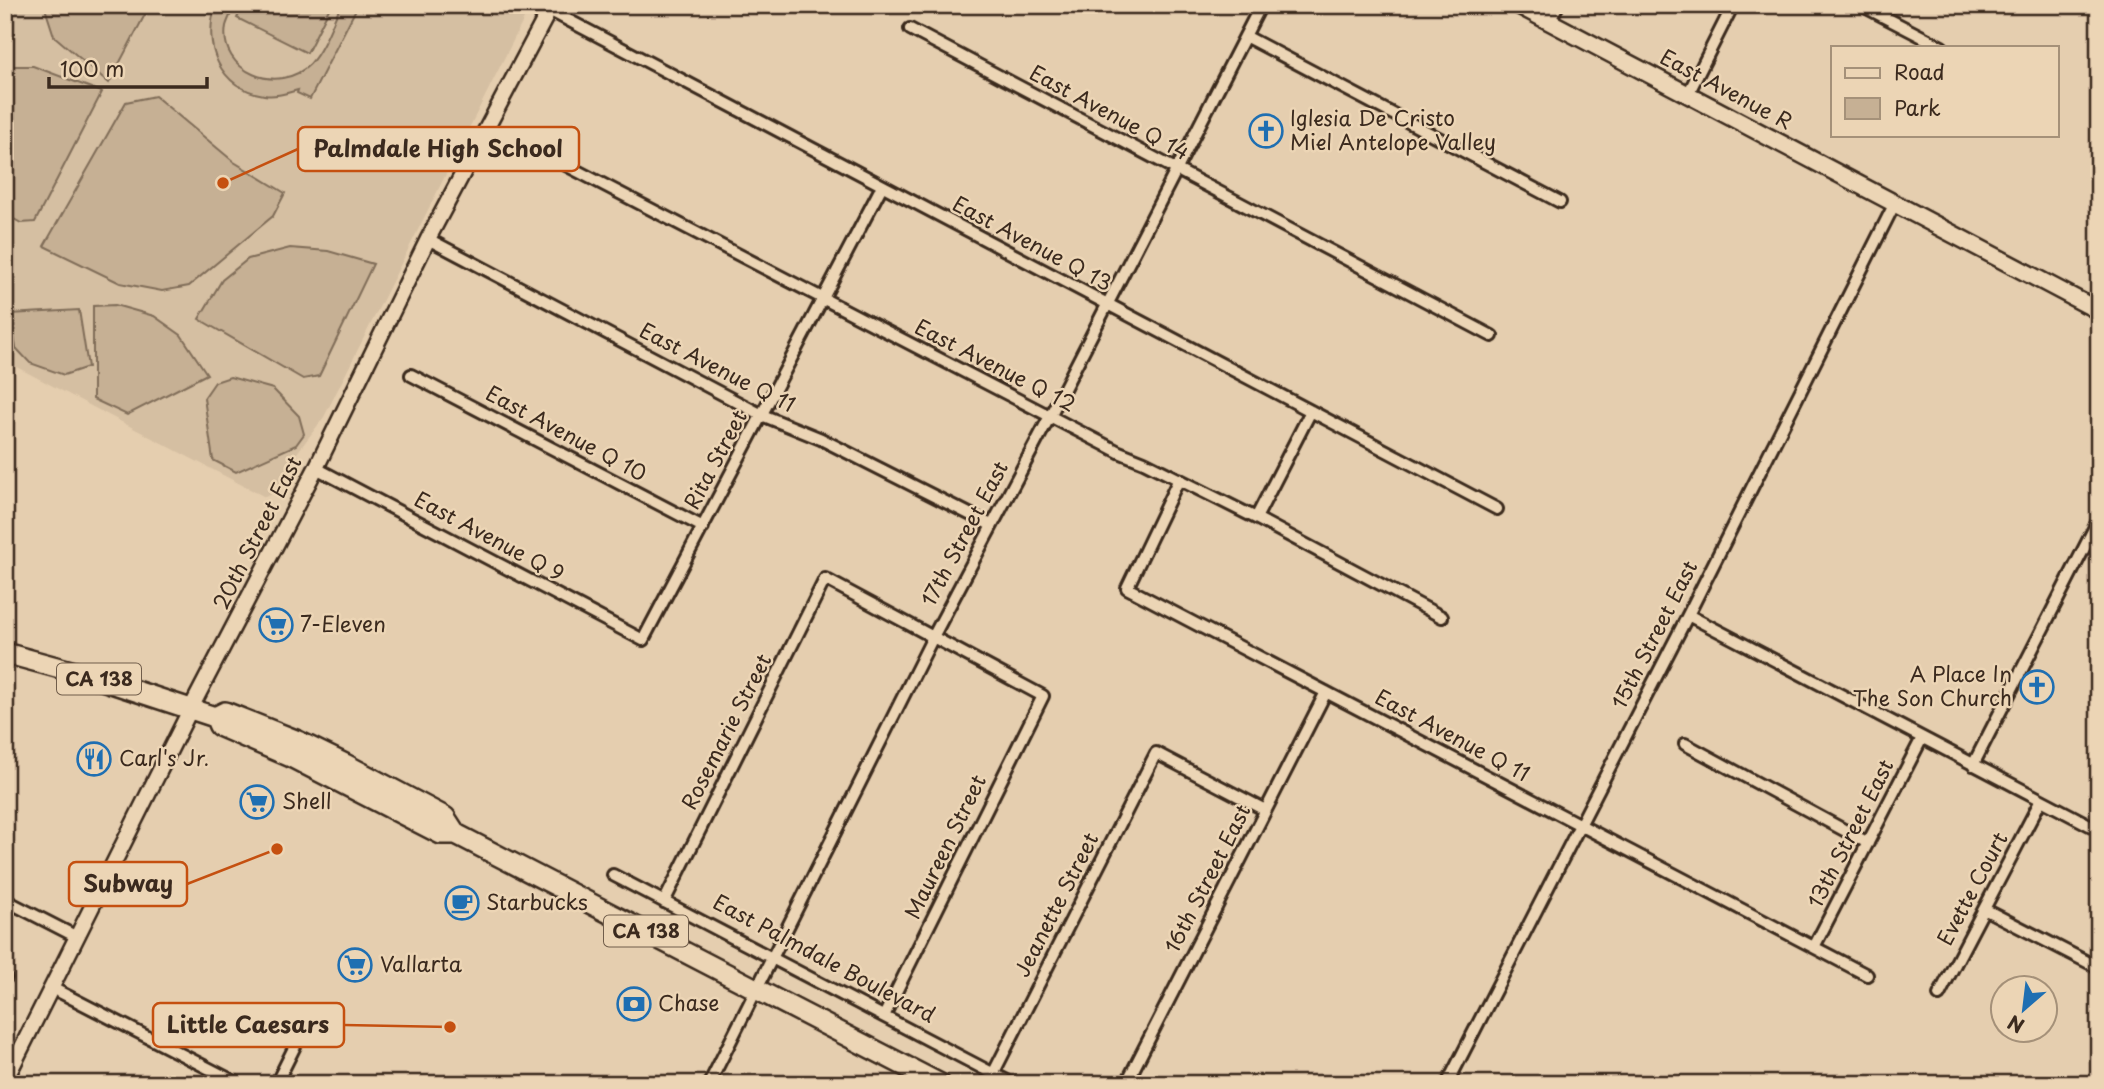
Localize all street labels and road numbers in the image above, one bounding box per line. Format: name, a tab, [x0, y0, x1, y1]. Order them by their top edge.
street label: East Avenue R	[1655, 40, 1799, 137]
street label: East Avenue Q 14	[1024, 56, 1196, 167]
street label: East Avenue Q 13	[947, 187, 1119, 298]
street label: East Avenue Q 12	[910, 310, 1082, 419]
street label: East Avenue Q 11	[634, 313, 801, 419]
street label: East Avenue Q 10	[481, 376, 653, 488]
street label: Rita Street	[675, 404, 754, 515]
street label: 20th Street East	[204, 450, 309, 614]
street label: 17th Street East	[911, 455, 1015, 611]
street label: East Avenue Q 9	[409, 482, 571, 588]
street label: 15th Street East	[1602, 554, 1704, 714]
street label: Rosemarie Street	[672, 647, 778, 815]
road number: CA 138	[57, 664, 141, 694]
street label: East Avenue Q 11	[1370, 680, 1536, 789]
street label: 13th Street East	[1798, 753, 1900, 913]
street label: Maureen Street	[895, 768, 993, 924]
street label: 16th Street East	[1155, 798, 1257, 958]
street label: Jeanette Street	[1005, 826, 1105, 982]
street label: Evette Court	[1928, 826, 2015, 951]
street label: East Palmdale Boulevard	[708, 885, 942, 1030]
road number: CA 138	[604, 916, 688, 946]

